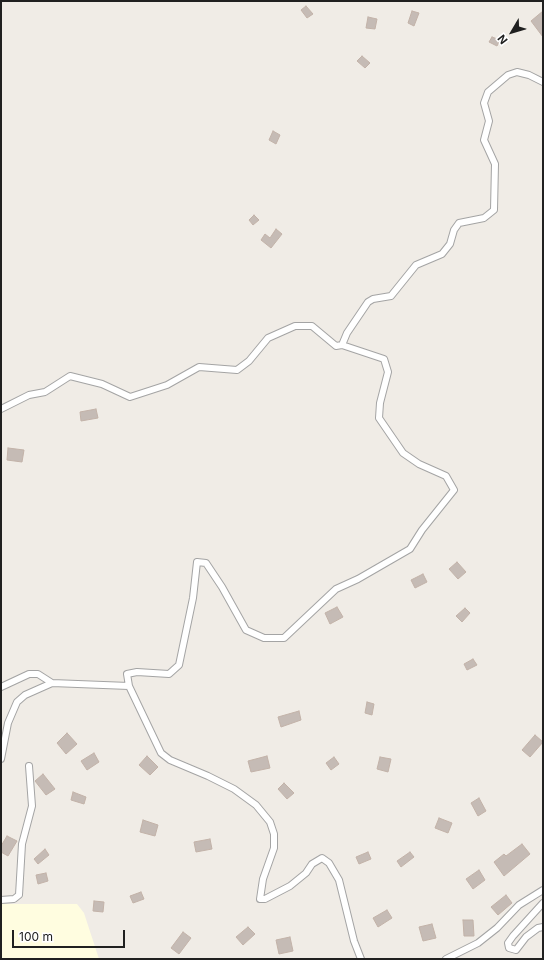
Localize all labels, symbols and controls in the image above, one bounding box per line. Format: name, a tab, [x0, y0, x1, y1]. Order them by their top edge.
north arrow	[492, 12, 532, 52]
text: N	[494, 32, 511, 47]
scale bar	[14, 922, 127, 948]
text: 100 m	[19, 929, 53, 944]

